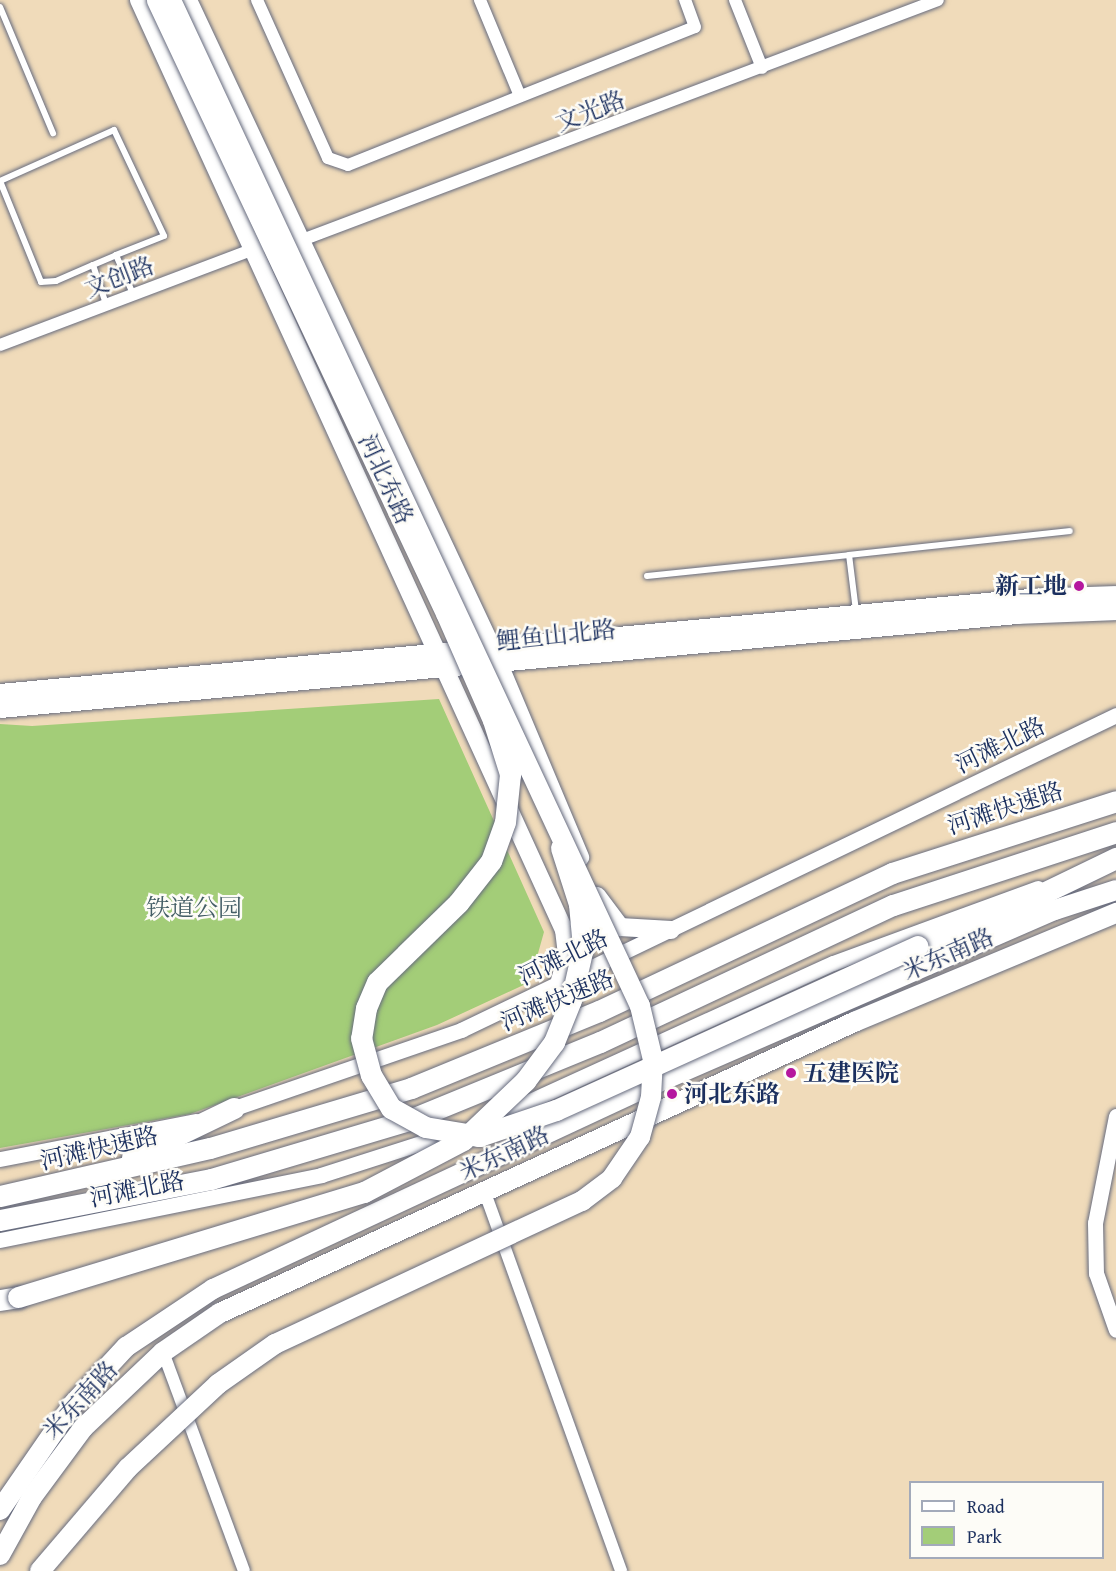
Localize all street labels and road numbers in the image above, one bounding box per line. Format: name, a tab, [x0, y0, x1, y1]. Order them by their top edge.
street label: 文光路	[551, 85, 629, 137]
street label: 文创路	[80, 251, 158, 303]
street label: 河北东路	[353, 429, 419, 529]
street label: 鲤鱼山北路	[495, 614, 617, 656]
street label: 河滩北路	[951, 711, 1049, 779]
street label: 河滩快速路	[943, 776, 1067, 840]
street label: 米东南路	[898, 922, 998, 986]
street label: 河滩北路	[514, 923, 612, 991]
street label: 河滩快速路	[496, 963, 618, 1037]
street label: 河滩快速路	[37, 1120, 161, 1176]
street label: 米东南路	[454, 1120, 554, 1186]
street label: 河滩北路	[87, 1166, 187, 1212]
street label: 米东南路	[37, 1355, 123, 1445]

